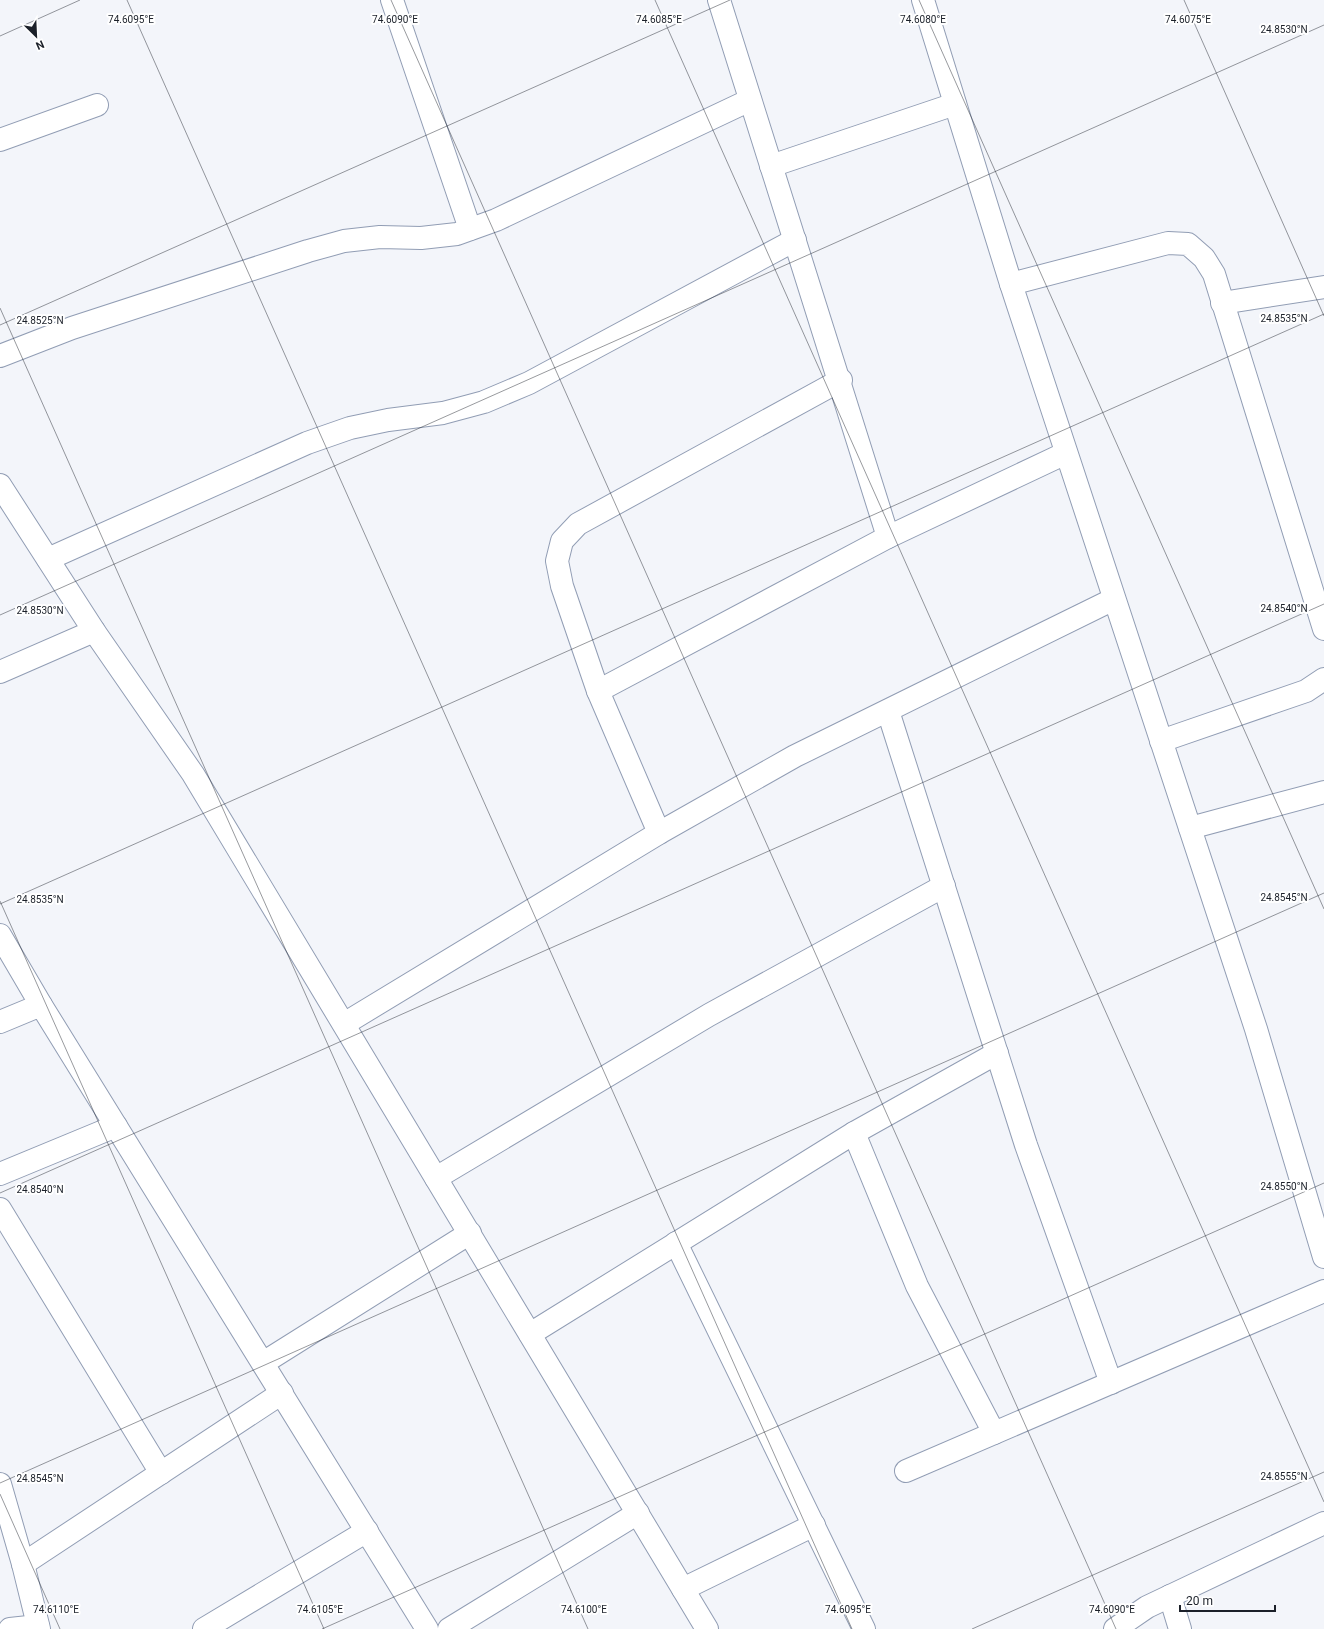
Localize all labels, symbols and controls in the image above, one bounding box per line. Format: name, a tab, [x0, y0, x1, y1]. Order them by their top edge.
text: 74.6095°E	[108, 14, 154, 25]
text: 74.6090°E	[372, 14, 418, 25]
text: 74.6085°E	[636, 14, 682, 25]
text: 74.6080°E	[900, 14, 946, 25]
text: 74.6075°E	[1165, 14, 1211, 25]
north arrow	[16, 16, 56, 56]
text: 24.8530°N	[1260, 24, 1308, 35]
text: N	[33, 37, 46, 52]
text: 24.8535°N	[1260, 313, 1308, 324]
text: 24.8525°N	[16, 315, 64, 326]
text: 24.8540°N	[1260, 603, 1308, 614]
text: 24.8530°N	[16, 605, 64, 616]
text: 24.8545°N	[1260, 892, 1308, 903]
text: 24.8535°N	[16, 894, 64, 905]
text: 24.8550°N	[1260, 1181, 1308, 1192]
text: 24.8540°N	[16, 1184, 64, 1195]
text: 24.8555°N	[1260, 1471, 1308, 1482]
text: 24.8545°N	[16, 1473, 64, 1484]
scale bar	[1180, 1587, 1275, 1613]
text: 20 m	[1186, 1594, 1213, 1608]
text: 74.6110°E	[33, 1604, 79, 1615]
text: 74.6105°E	[297, 1604, 343, 1615]
text: 74.6100°E	[561, 1604, 607, 1615]
text: 74.6095°E	[825, 1604, 871, 1615]
text: 74.6090°E	[1089, 1604, 1135, 1615]

